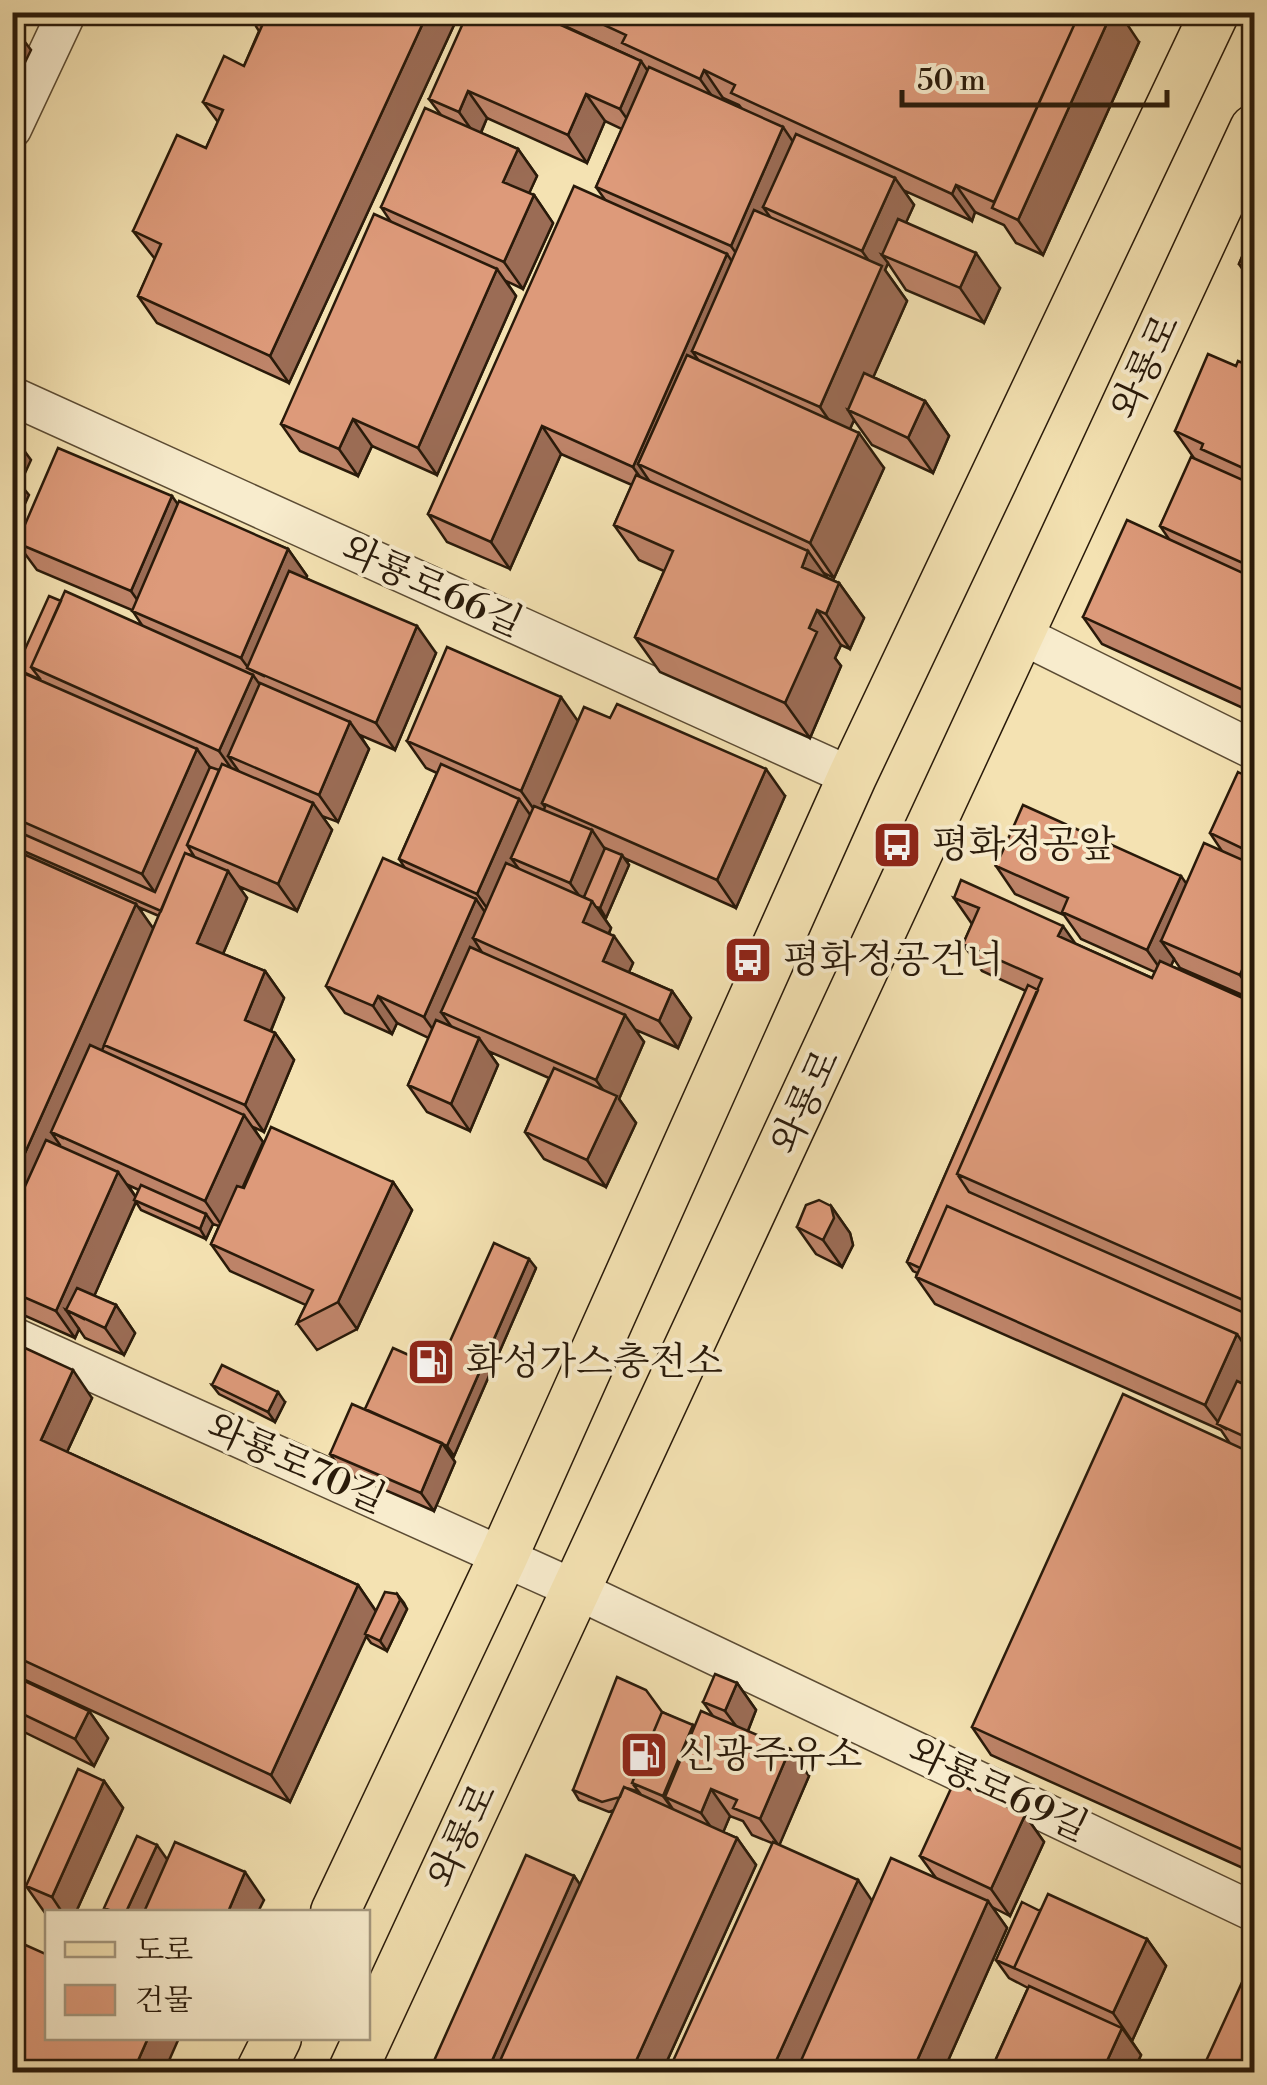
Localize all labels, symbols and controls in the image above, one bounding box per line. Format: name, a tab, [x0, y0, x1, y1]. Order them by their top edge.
scale bar	[902, 45, 1167, 107]
text: 50 m	[917, 62, 986, 100]
street label: 와룡로	[1101, 307, 1191, 427]
street label: 와룡로66길	[334, 526, 530, 648]
bus stop icon: 평화정공앞	[871, 819, 923, 871]
place label: 평화정공앞	[932, 822, 1116, 869]
bus stop icon: 평화정공건너	[722, 934, 774, 986]
place label: 평화정공건너	[783, 937, 1003, 984]
street label: 와룡로	[761, 1042, 851, 1162]
fuel station icon: 화성가스충전소	[405, 1336, 457, 1388]
place label: 화성가스충전소	[466, 1339, 723, 1386]
street label: 와룡로70길	[200, 1404, 392, 1524]
street label: 와룡로69길	[901, 1728, 1095, 1852]
fuel station icon: 신광주유소	[618, 1729, 670, 1781]
place label: 신광주유소	[679, 1732, 863, 1779]
street label: 와룡로	[418, 1776, 508, 1896]
legend	[45, 1910, 370, 2040]
text: 도로	[135, 1932, 193, 1970]
text: 건물	[135, 1982, 193, 2020]

